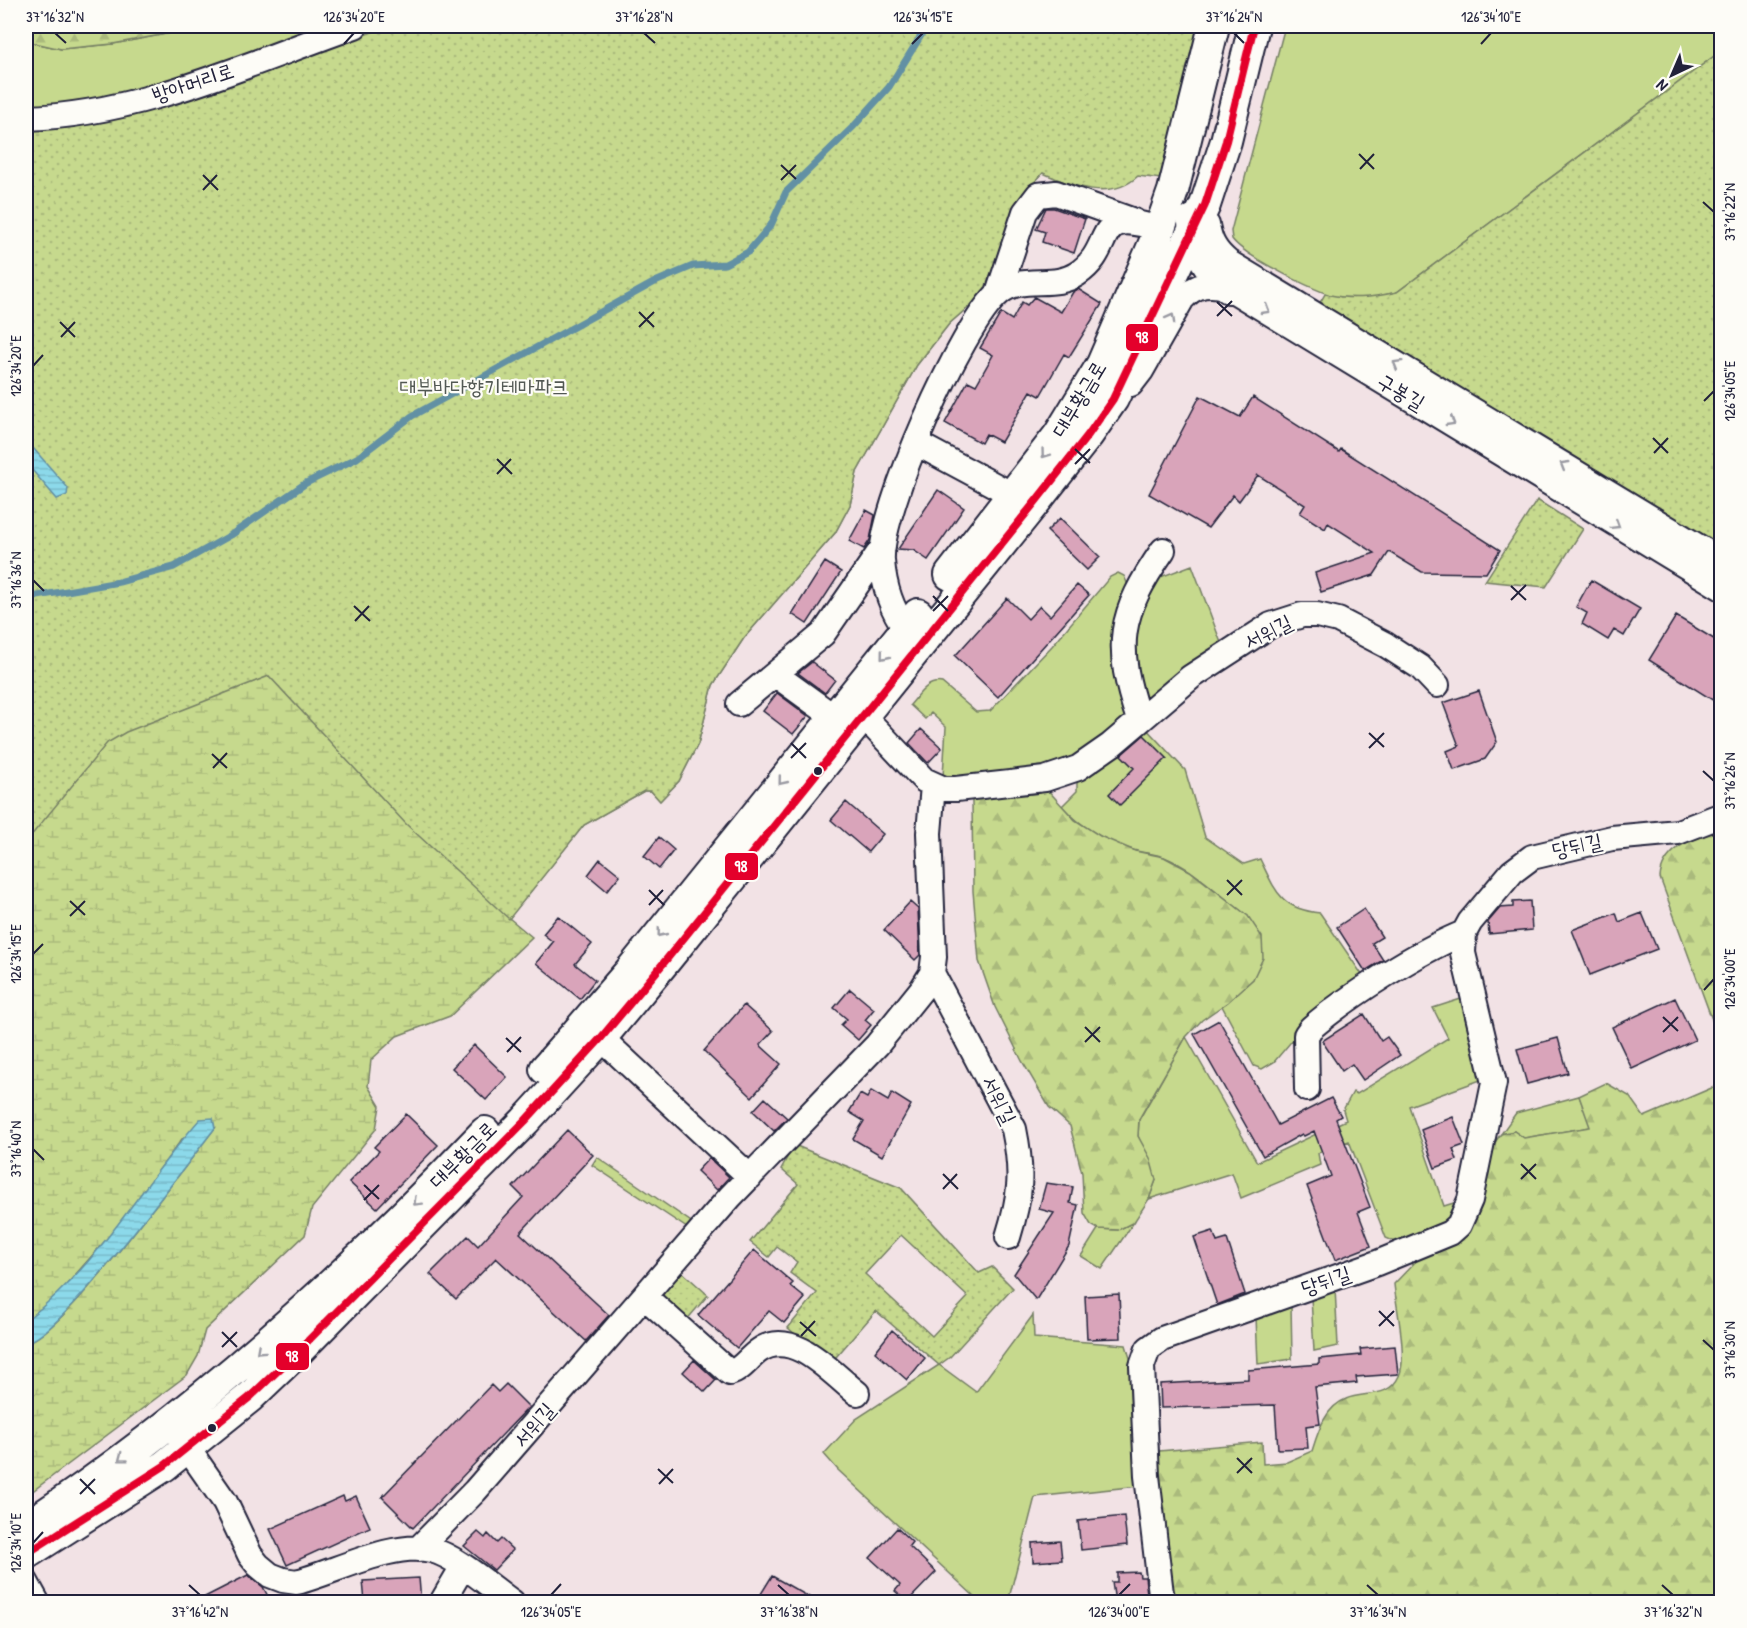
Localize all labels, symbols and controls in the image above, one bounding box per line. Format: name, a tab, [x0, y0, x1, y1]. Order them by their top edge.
text: 37°16'32"N	[26, 6, 84, 27]
text: 126°34'20"E	[323, 6, 385, 27]
text: 37°16'28"N	[615, 6, 673, 27]
text: 126°34'15"E	[893, 6, 953, 27]
text: 37°16'24"N	[1206, 6, 1262, 27]
text: 126°34'10"E	[1461, 6, 1521, 27]
north arrow	[1642, 45, 1702, 105]
street label: 방아머리로	[148, 56, 238, 109]
text: N	[1651, 75, 1672, 97]
text: 37°16'22"N	[1719, 183, 1740, 241]
one-way arrow	[1260, 303, 1270, 315]
one-way arrow	[1164, 314, 1176, 325]
line badge: 98	[1125, 323, 1159, 352]
text: 98	[1136, 326, 1148, 348]
text: 126°34'20"E	[5, 335, 26, 397]
street label: 대부황금로	[1044, 355, 1113, 442]
one-way arrow	[1393, 360, 1403, 371]
text: 126°34'05"E	[1719, 360, 1740, 421]
street label: 구봉길	[1372, 366, 1431, 417]
park label: 대부바다향기테마파크	[400, 372, 568, 401]
one-way arrow	[1445, 415, 1455, 426]
one-way arrow	[1041, 448, 1052, 459]
one-way arrow	[1560, 461, 1570, 473]
one-way arrow	[1610, 517, 1620, 529]
text: 37°16'36"N	[5, 552, 26, 608]
street label: 서위길	[1239, 607, 1297, 656]
one-way arrow	[880, 649, 891, 660]
text: 37°16'26"N	[1719, 752, 1740, 810]
unlabelled marker	[812, 765, 824, 777]
one-way arrow	[779, 774, 790, 785]
street label: 당뒤길	[1549, 826, 1605, 865]
line badge: 98	[724, 852, 759, 881]
text: 98	[735, 855, 747, 877]
text: 126°34'15"E	[5, 924, 26, 984]
one-way arrow	[657, 926, 668, 937]
text: 126°34'00"E	[1719, 948, 1740, 1010]
street label: 서위길	[975, 1071, 1024, 1129]
street label: 대부황금로	[423, 1115, 503, 1195]
text: 37°16'40"N	[5, 1121, 26, 1177]
one-way arrow	[413, 1194, 424, 1205]
street label: 당뒤길	[1297, 1259, 1355, 1302]
text: 37°16'30"N	[1719, 1321, 1740, 1379]
line badge: 98	[275, 1342, 310, 1371]
one-way arrow	[256, 1343, 266, 1354]
text: 98	[286, 1345, 298, 1367]
street label: 서위길	[506, 1396, 561, 1453]
unlabelled marker	[206, 1422, 218, 1434]
one-way arrow	[118, 1450, 129, 1461]
text: 126°34'10"E	[5, 1513, 26, 1573]
text: 37°16'42"N	[172, 1601, 228, 1622]
text: 126°34'05"E	[521, 1601, 582, 1622]
text: 37°16'38"N	[760, 1601, 818, 1622]
text: 126°34'00"E	[1088, 1601, 1150, 1622]
text: 37°16'34"N	[1350, 1601, 1406, 1622]
text: 37°16'32"N	[1644, 1601, 1702, 1622]

